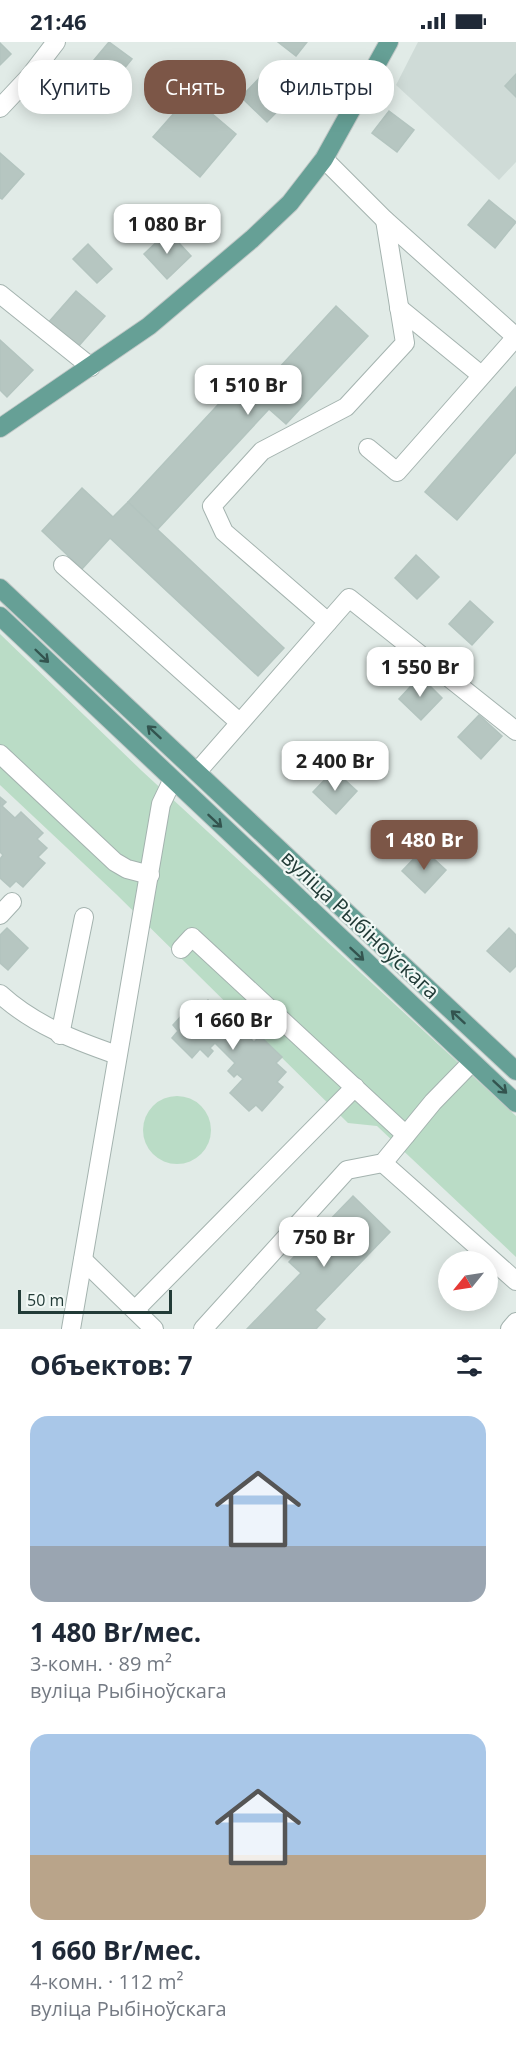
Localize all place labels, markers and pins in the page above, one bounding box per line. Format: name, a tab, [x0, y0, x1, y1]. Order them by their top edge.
pin: 1 080 Br	[105, 204, 229, 255]
pin: 1 510 Br	[186, 365, 310, 416]
pin: 1 550 Br	[358, 647, 482, 698]
pin: 2 400 Br	[273, 741, 397, 792]
pin: 1 480 Br	[362, 820, 486, 871]
pin: 1 660 Br	[171, 1000, 295, 1051]
pin: 750 Br	[275, 1217, 373, 1268]

